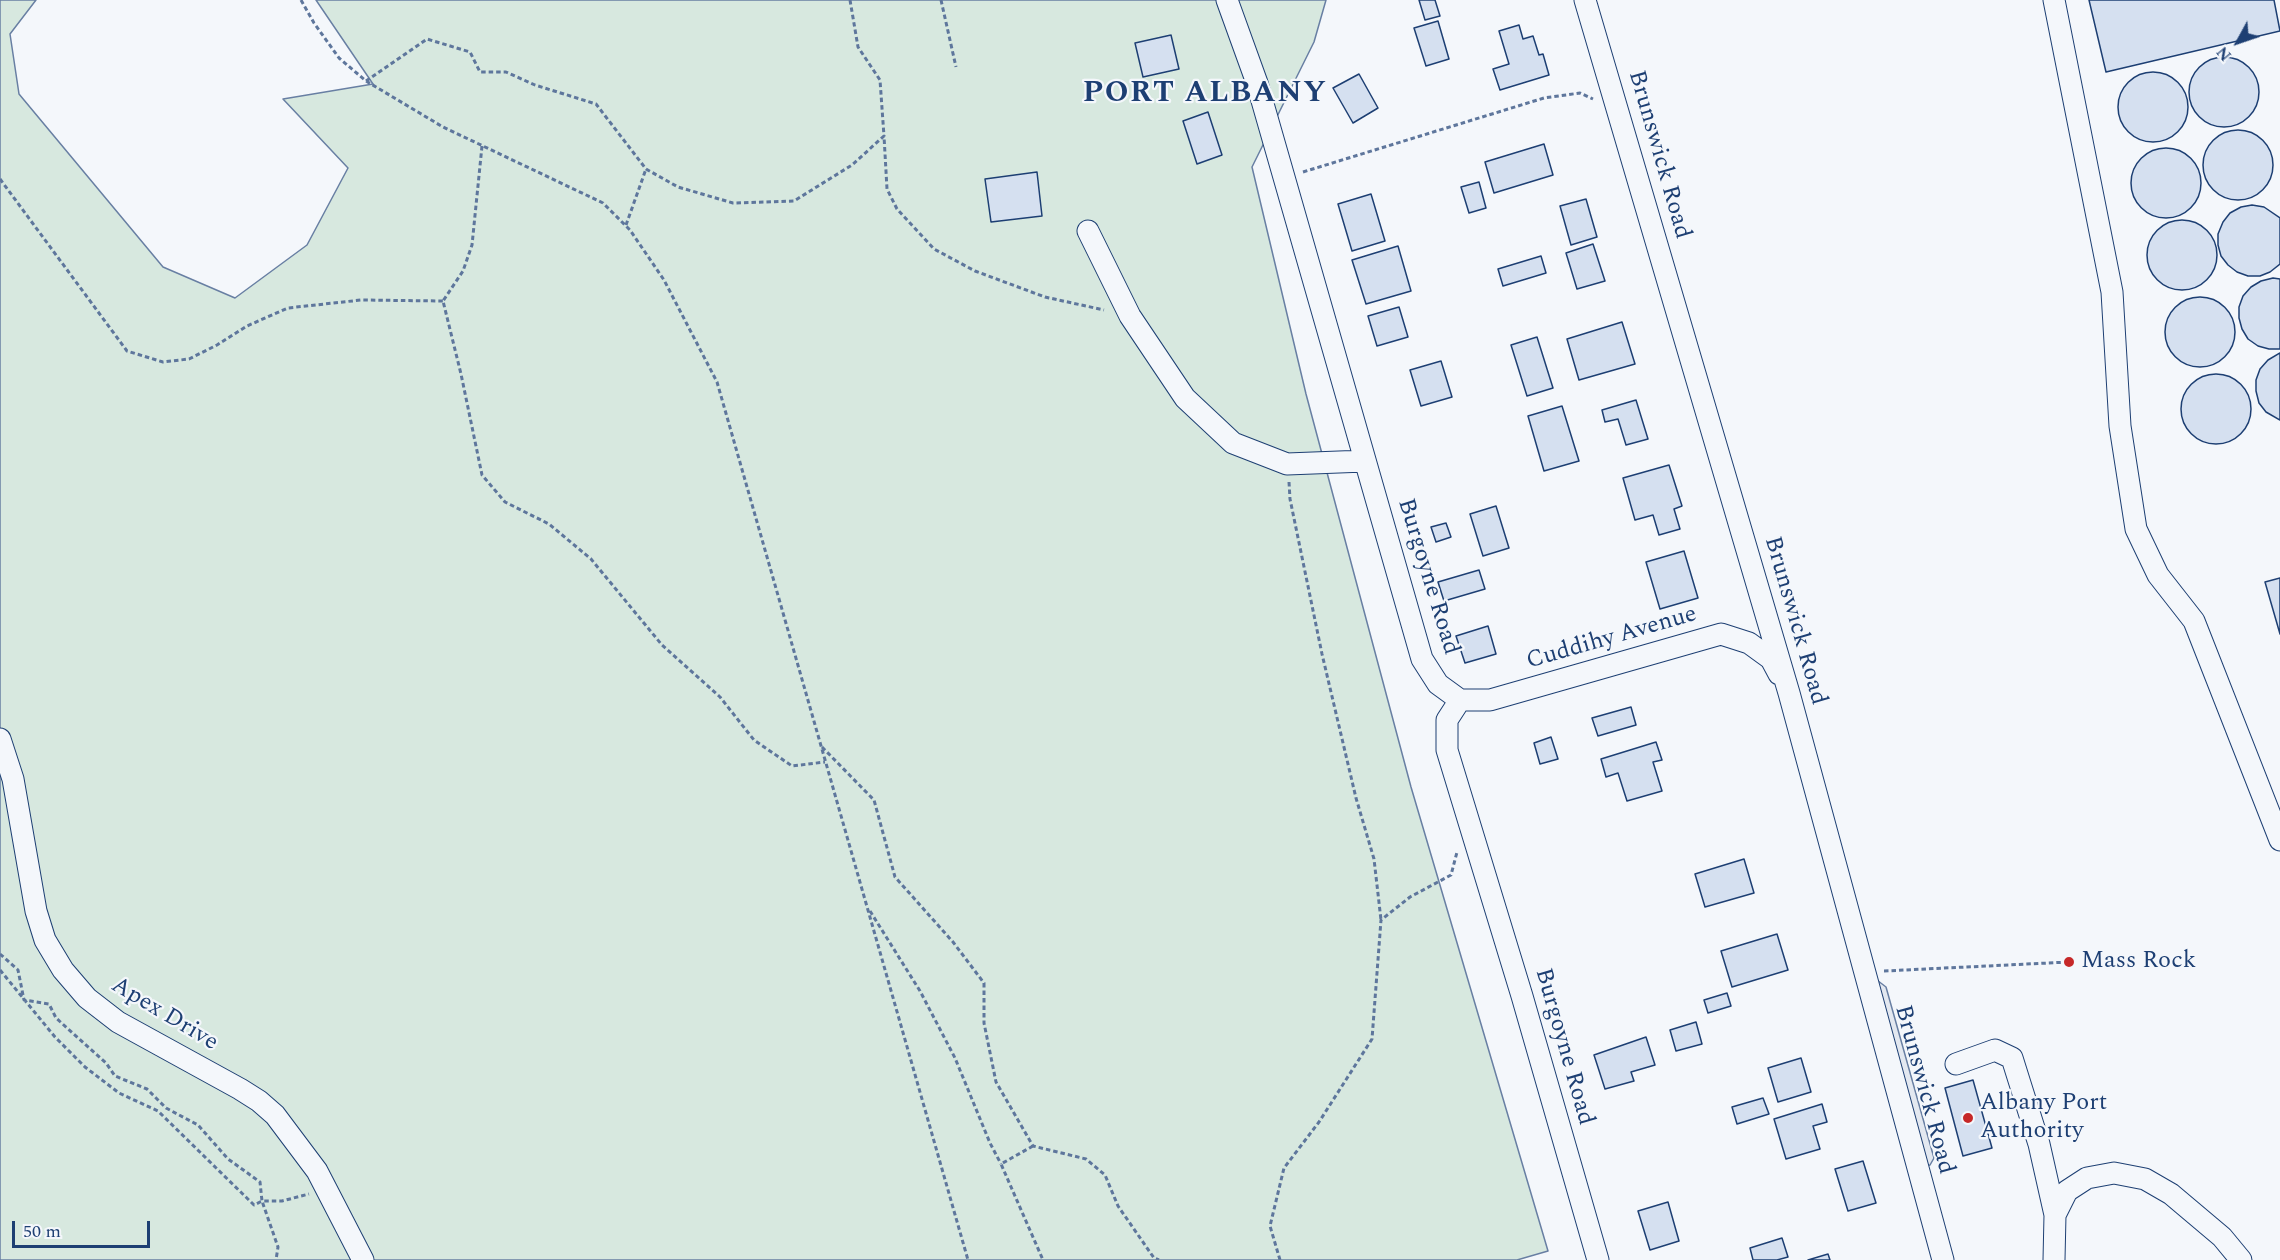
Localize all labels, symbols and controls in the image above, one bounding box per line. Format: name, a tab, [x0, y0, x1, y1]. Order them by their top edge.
north arrow	[2208, 12, 2268, 72]
text: N	[2211, 41, 2238, 66]
street label: Brunswick Road	[1620, 68, 1696, 242]
district label: PORT ALBANY	[1083, 77, 1327, 113]
street label: Burgoyne Road	[1390, 495, 1464, 659]
street label: Brunswick Road	[1756, 534, 1832, 708]
street label: Cuddihy Avenue	[1524, 601, 1700, 677]
place label: Mass Rock	[2081, 948, 2196, 976]
marker: Mass Rock	[2062, 955, 2076, 969]
street label: Burgoyne Road	[1527, 965, 1599, 1129]
street label: Apex Drive	[105, 972, 223, 1058]
street label: Brunswick Road	[1887, 1002, 1959, 1178]
place label: Albany Port Authority	[1980, 1090, 2107, 1146]
marker: Albany Port Authority	[1961, 1111, 1975, 1125]
scale bar	[15, 1209, 153, 1247]
text: 50 m	[23, 1218, 61, 1245]

